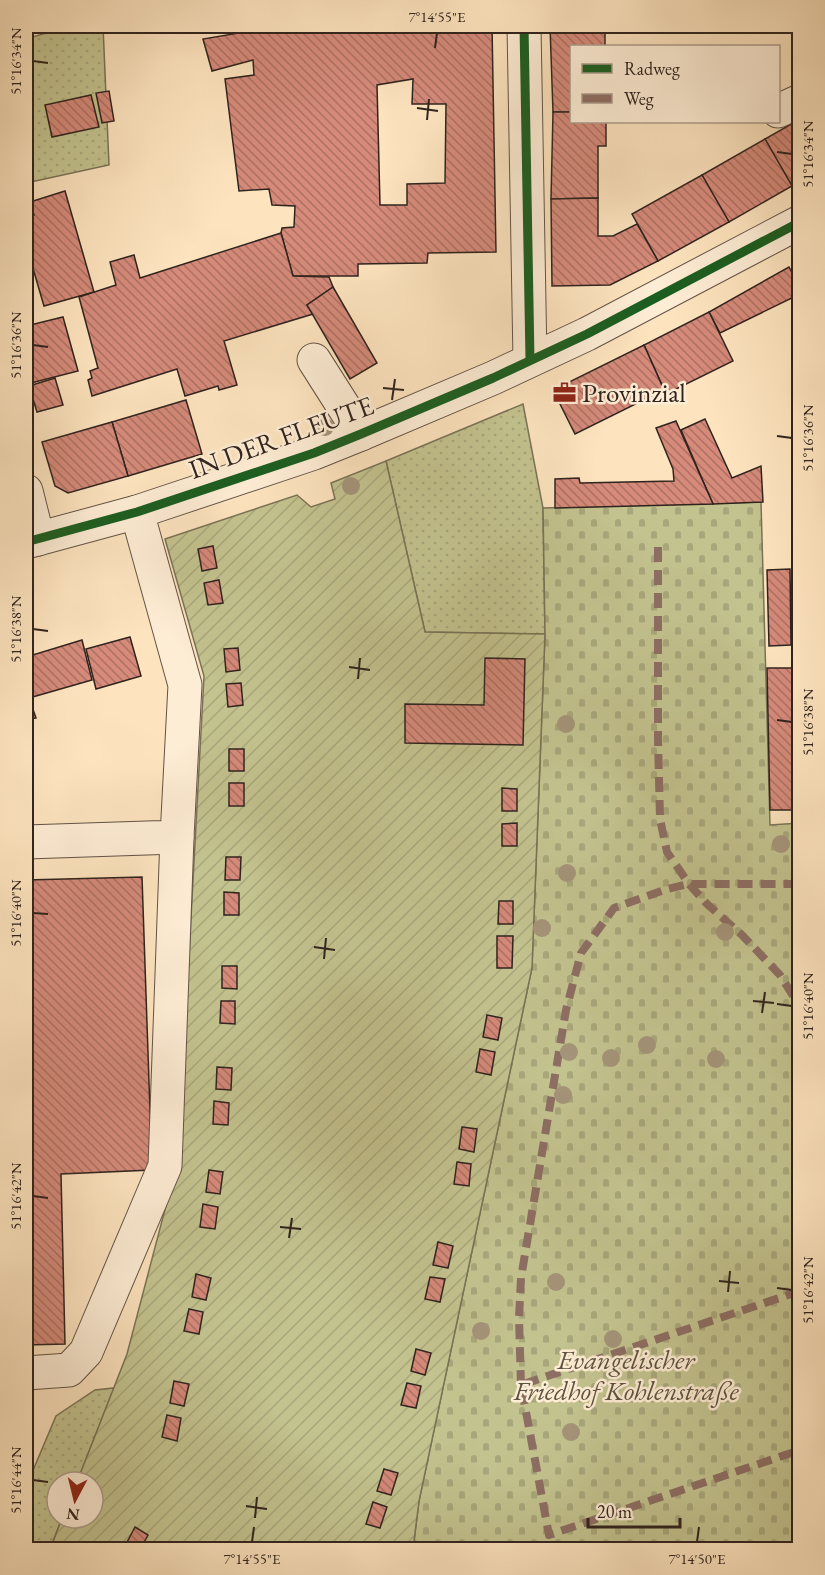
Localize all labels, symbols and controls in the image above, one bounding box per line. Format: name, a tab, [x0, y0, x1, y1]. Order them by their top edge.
text: 7°14'55"E	[409, 7, 466, 26]
text: 51°16'34"N	[6, 27, 25, 95]
legend	[570, 45, 780, 123]
text: Radweg	[624, 57, 680, 80]
text: Weg	[624, 87, 654, 110]
text: 51°16'34"N	[798, 120, 817, 188]
text: 51°16'36"N	[6, 311, 25, 379]
place label: Provinzial	[582, 375, 686, 410]
office icon: Provinzial	[551, 379, 577, 405]
street label: IN DER FLEUTE	[184, 387, 378, 487]
text: 51°16'36"N	[798, 404, 817, 472]
text: 51°16'38"N	[6, 595, 25, 663]
text: 51°16'38"N	[798, 688, 817, 756]
text: 51°16'40"N	[6, 879, 25, 947]
text: 51°16'40"N	[798, 972, 817, 1040]
text: 51°16'42"N	[6, 1162, 25, 1230]
text: 51°16'42"N	[798, 1256, 817, 1324]
park label: Evangelischer Friedhof Kohlenstraße	[512, 1342, 739, 1408]
text: 51°16'44"N	[6, 1446, 25, 1514]
north arrow	[45, 1470, 105, 1530]
scale bar	[588, 1491, 680, 1529]
text: 20 m	[597, 1500, 632, 1523]
text: N	[65, 1503, 81, 1526]
text: 7°14'55"E	[224, 1549, 281, 1568]
text: 7°14'50"E	[669, 1549, 726, 1568]

